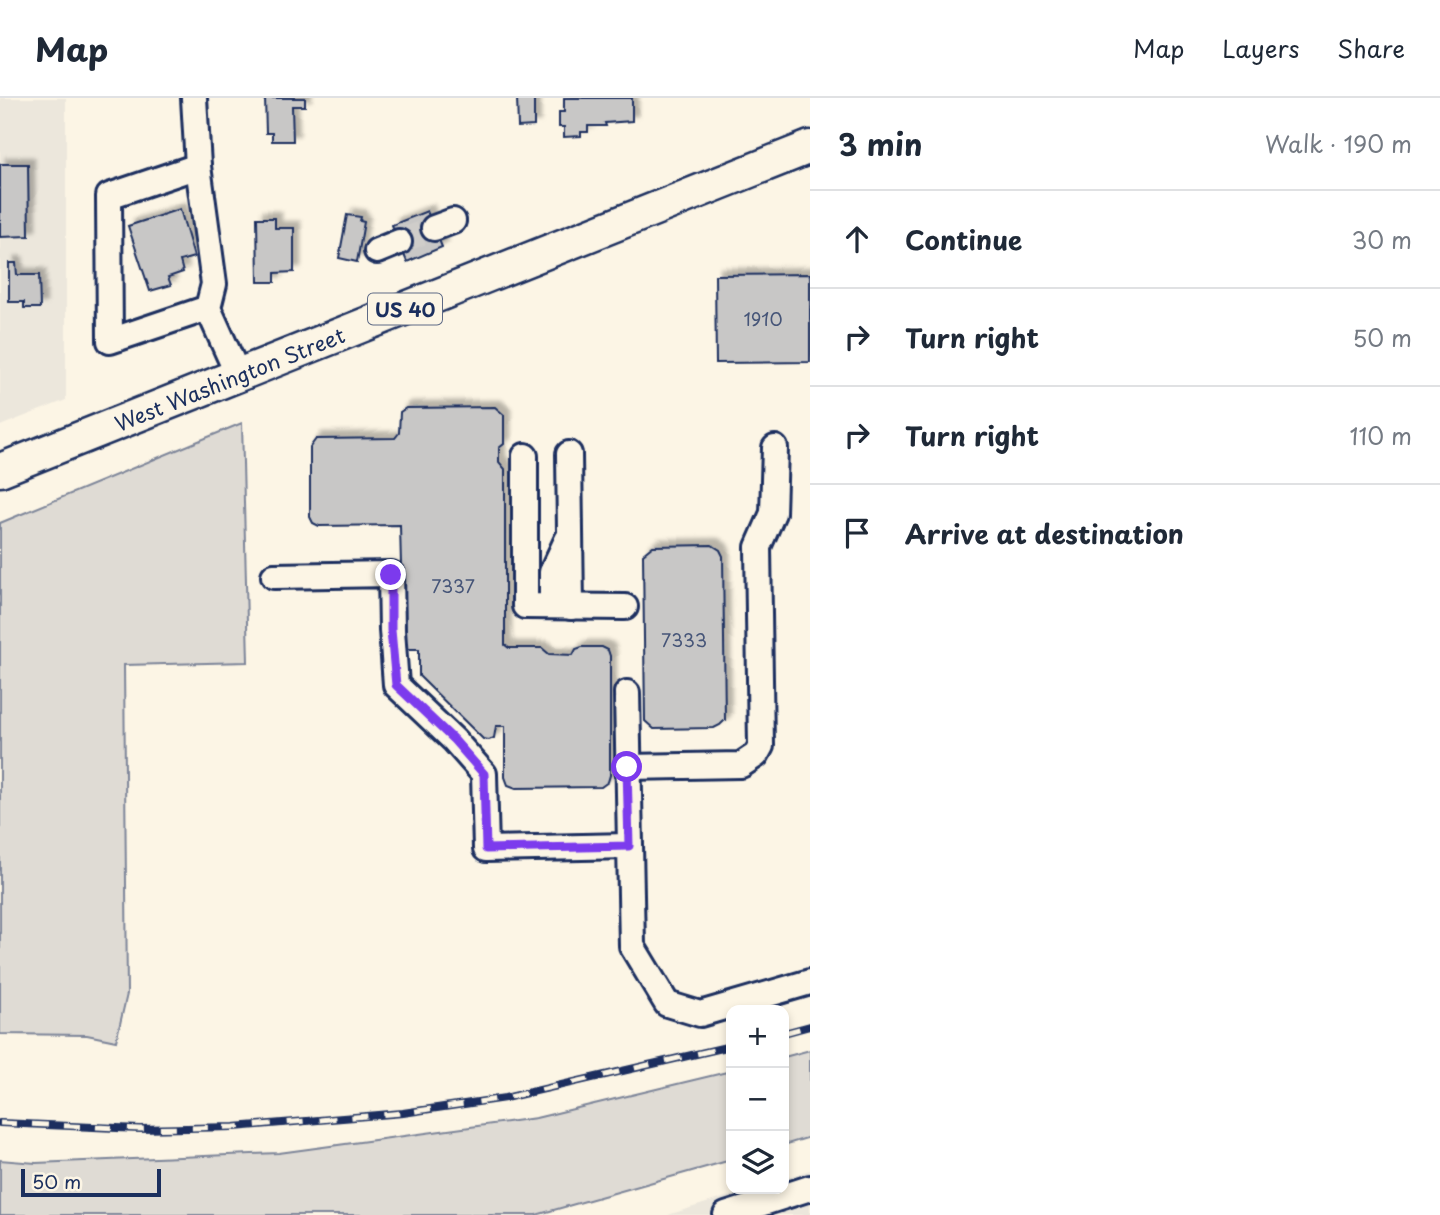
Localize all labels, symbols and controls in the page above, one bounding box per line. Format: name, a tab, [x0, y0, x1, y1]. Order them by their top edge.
text: Map	[35, 23, 108, 73]
text: Map	[1133, 30, 1184, 66]
text: Layers	[1222, 30, 1299, 66]
text: Share	[1337, 30, 1405, 66]
text: 3 min	[838, 121, 923, 166]
text: Walk · 190 m	[1265, 126, 1412, 161]
icon: ahead	[838, 220, 876, 258]
text: Continue	[905, 220, 1022, 259]
text: 30 m	[1351, 222, 1412, 257]
road number: US 40	[368, 294, 442, 324]
house number: 1910	[743, 305, 783, 332]
street label: West Washington Street	[110, 318, 349, 439]
icon: right	[838, 318, 876, 356]
text: Turn right	[905, 318, 1039, 357]
text: 50 m	[1352, 320, 1412, 355]
icon: right	[838, 416, 876, 454]
text: Turn right	[905, 416, 1039, 455]
text: 110 m	[1350, 418, 1412, 453]
icon: arrive	[838, 514, 876, 552]
text: Arrive at destination	[905, 514, 1184, 553]
route end	[375, 559, 406, 590]
house number: 7337	[431, 572, 475, 599]
house number: 7333	[661, 626, 707, 653]
route start	[611, 751, 642, 782]
map controls	[726, 1005, 789, 1194]
button: +	[726, 1005, 789, 1068]
button: −	[726, 1068, 789, 1131]
button: layers	[726, 1131, 789, 1194]
scale bar	[21, 1166, 161, 1198]
text: 50 m	[32, 1167, 81, 1195]

